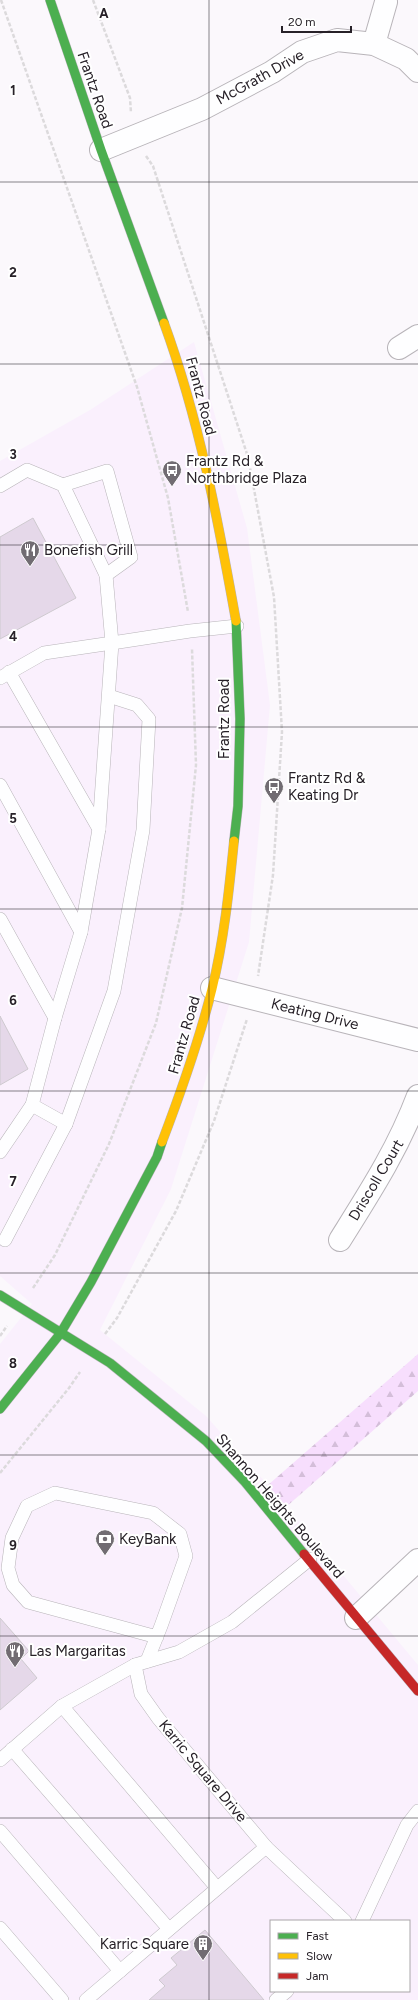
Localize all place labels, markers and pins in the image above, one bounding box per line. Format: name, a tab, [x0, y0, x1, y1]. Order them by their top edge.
place label: Frantz Rd & Northbridge Plaza	[186, 452, 307, 487]
bus stop icon: Frantz Rd & Northbridge Plaza	[161, 459, 183, 487]
restaurant icon: Bonefish Grill	[19, 539, 41, 567]
place label: Bonefish Grill	[44, 541, 133, 559]
place label: Frantz Rd & Keating Dr	[288, 769, 366, 804]
bus stop icon: Frantz Rd & Keating Dr	[263, 776, 285, 804]
bank icon: KeyBank	[94, 1528, 116, 1556]
place label: KeyBank	[119, 1530, 177, 1548]
restaurant icon: Las Margaritas	[4, 1640, 26, 1668]
place label: Las Margaritas	[29, 1642, 126, 1660]
building icon: Karric Square	[192, 1933, 214, 1961]
place label: Karric Square	[100, 1935, 189, 1953]

